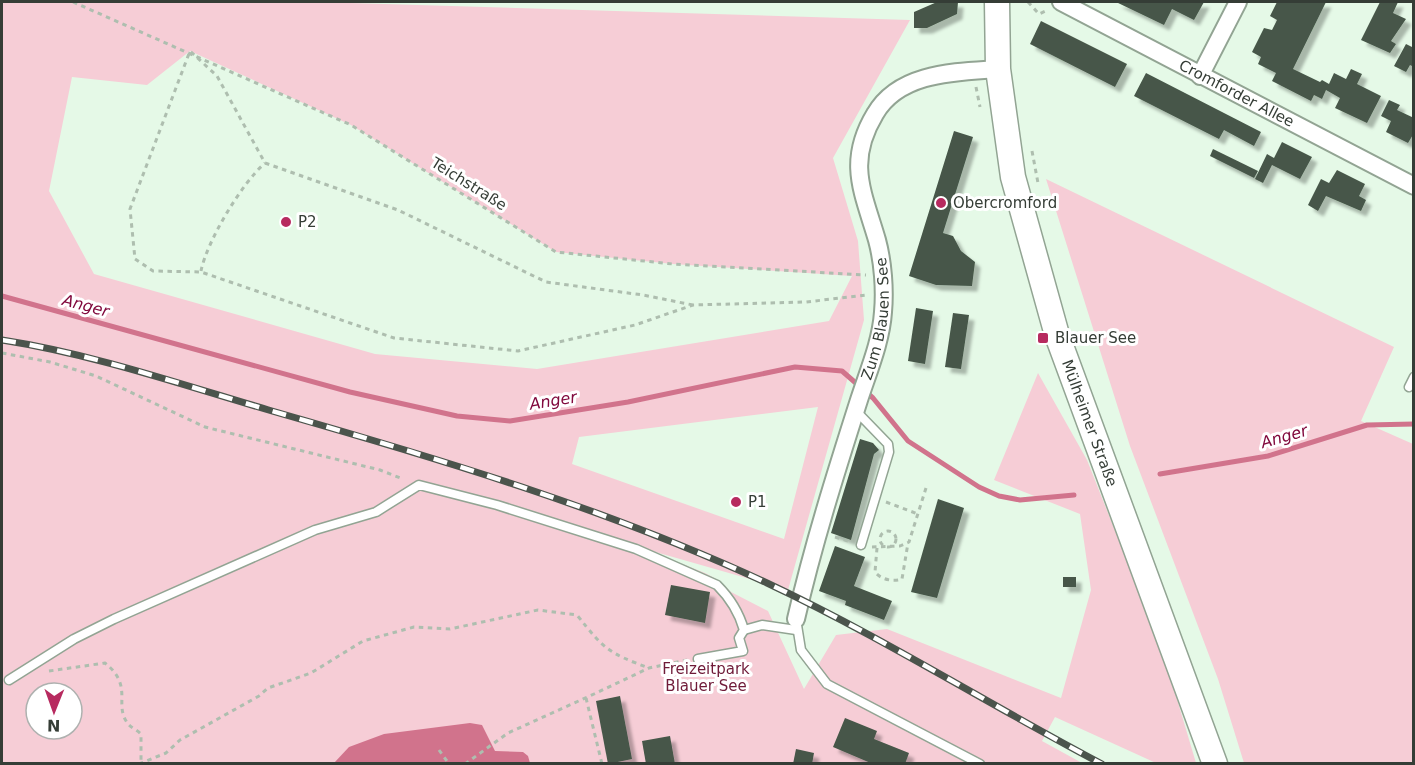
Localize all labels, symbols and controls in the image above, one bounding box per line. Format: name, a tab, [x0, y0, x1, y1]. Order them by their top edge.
street label: Cromforder Allee	[1176, 56, 1297, 131]
street label: Teichstraße	[427, 153, 510, 214]
place label: Obercromford	[953, 194, 1057, 212]
marker: Obercromford	[934, 196, 948, 210]
place label: P2	[298, 213, 317, 231]
marker: P2	[279, 215, 293, 229]
street label: Zum Blauen See	[858, 256, 893, 382]
water label: Anger	[59, 290, 113, 321]
place label: Blauer See	[1055, 329, 1136, 347]
marker: Blauer See	[1036, 331, 1050, 345]
street label: Mülheimer Straße	[1058, 357, 1121, 489]
water label: Anger	[527, 387, 580, 414]
water label: Anger	[1258, 420, 1311, 452]
place label: P1	[748, 493, 767, 511]
marker: P1	[729, 495, 743, 509]
park label: Freizeitpark Blauer See	[662, 660, 750, 695]
north arrow	[24, 681, 84, 741]
text: N	[47, 716, 61, 735]

